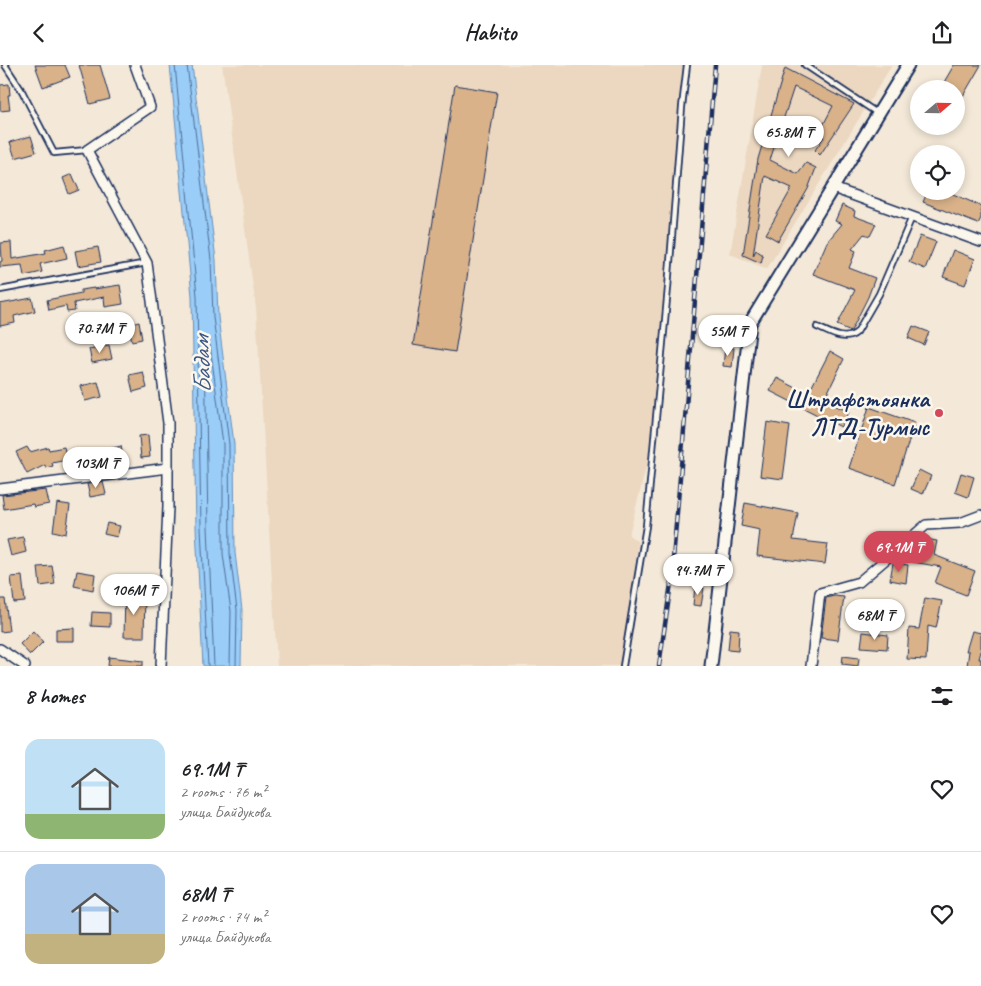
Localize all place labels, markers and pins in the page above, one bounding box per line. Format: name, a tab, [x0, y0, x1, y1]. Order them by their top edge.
pin: 65.8M ₸	[743, 116, 835, 158]
pin: 70.7M ₸	[54, 311, 146, 354]
pin: 55M ₸	[693, 315, 763, 357]
place label: Штрафстоянка ЛТД-Турмыс	[786, 384, 931, 442]
marker: Штрафстоянка ЛТД-Турмыс	[933, 407, 945, 419]
pin: 103M ₸	[55, 447, 137, 489]
pin: 69.1M ₸	[853, 531, 945, 573]
pin: 94.7M ₸	[652, 553, 744, 596]
pin: 106M ₸	[93, 573, 175, 616]
pin: 68M ₸	[840, 599, 910, 641]

